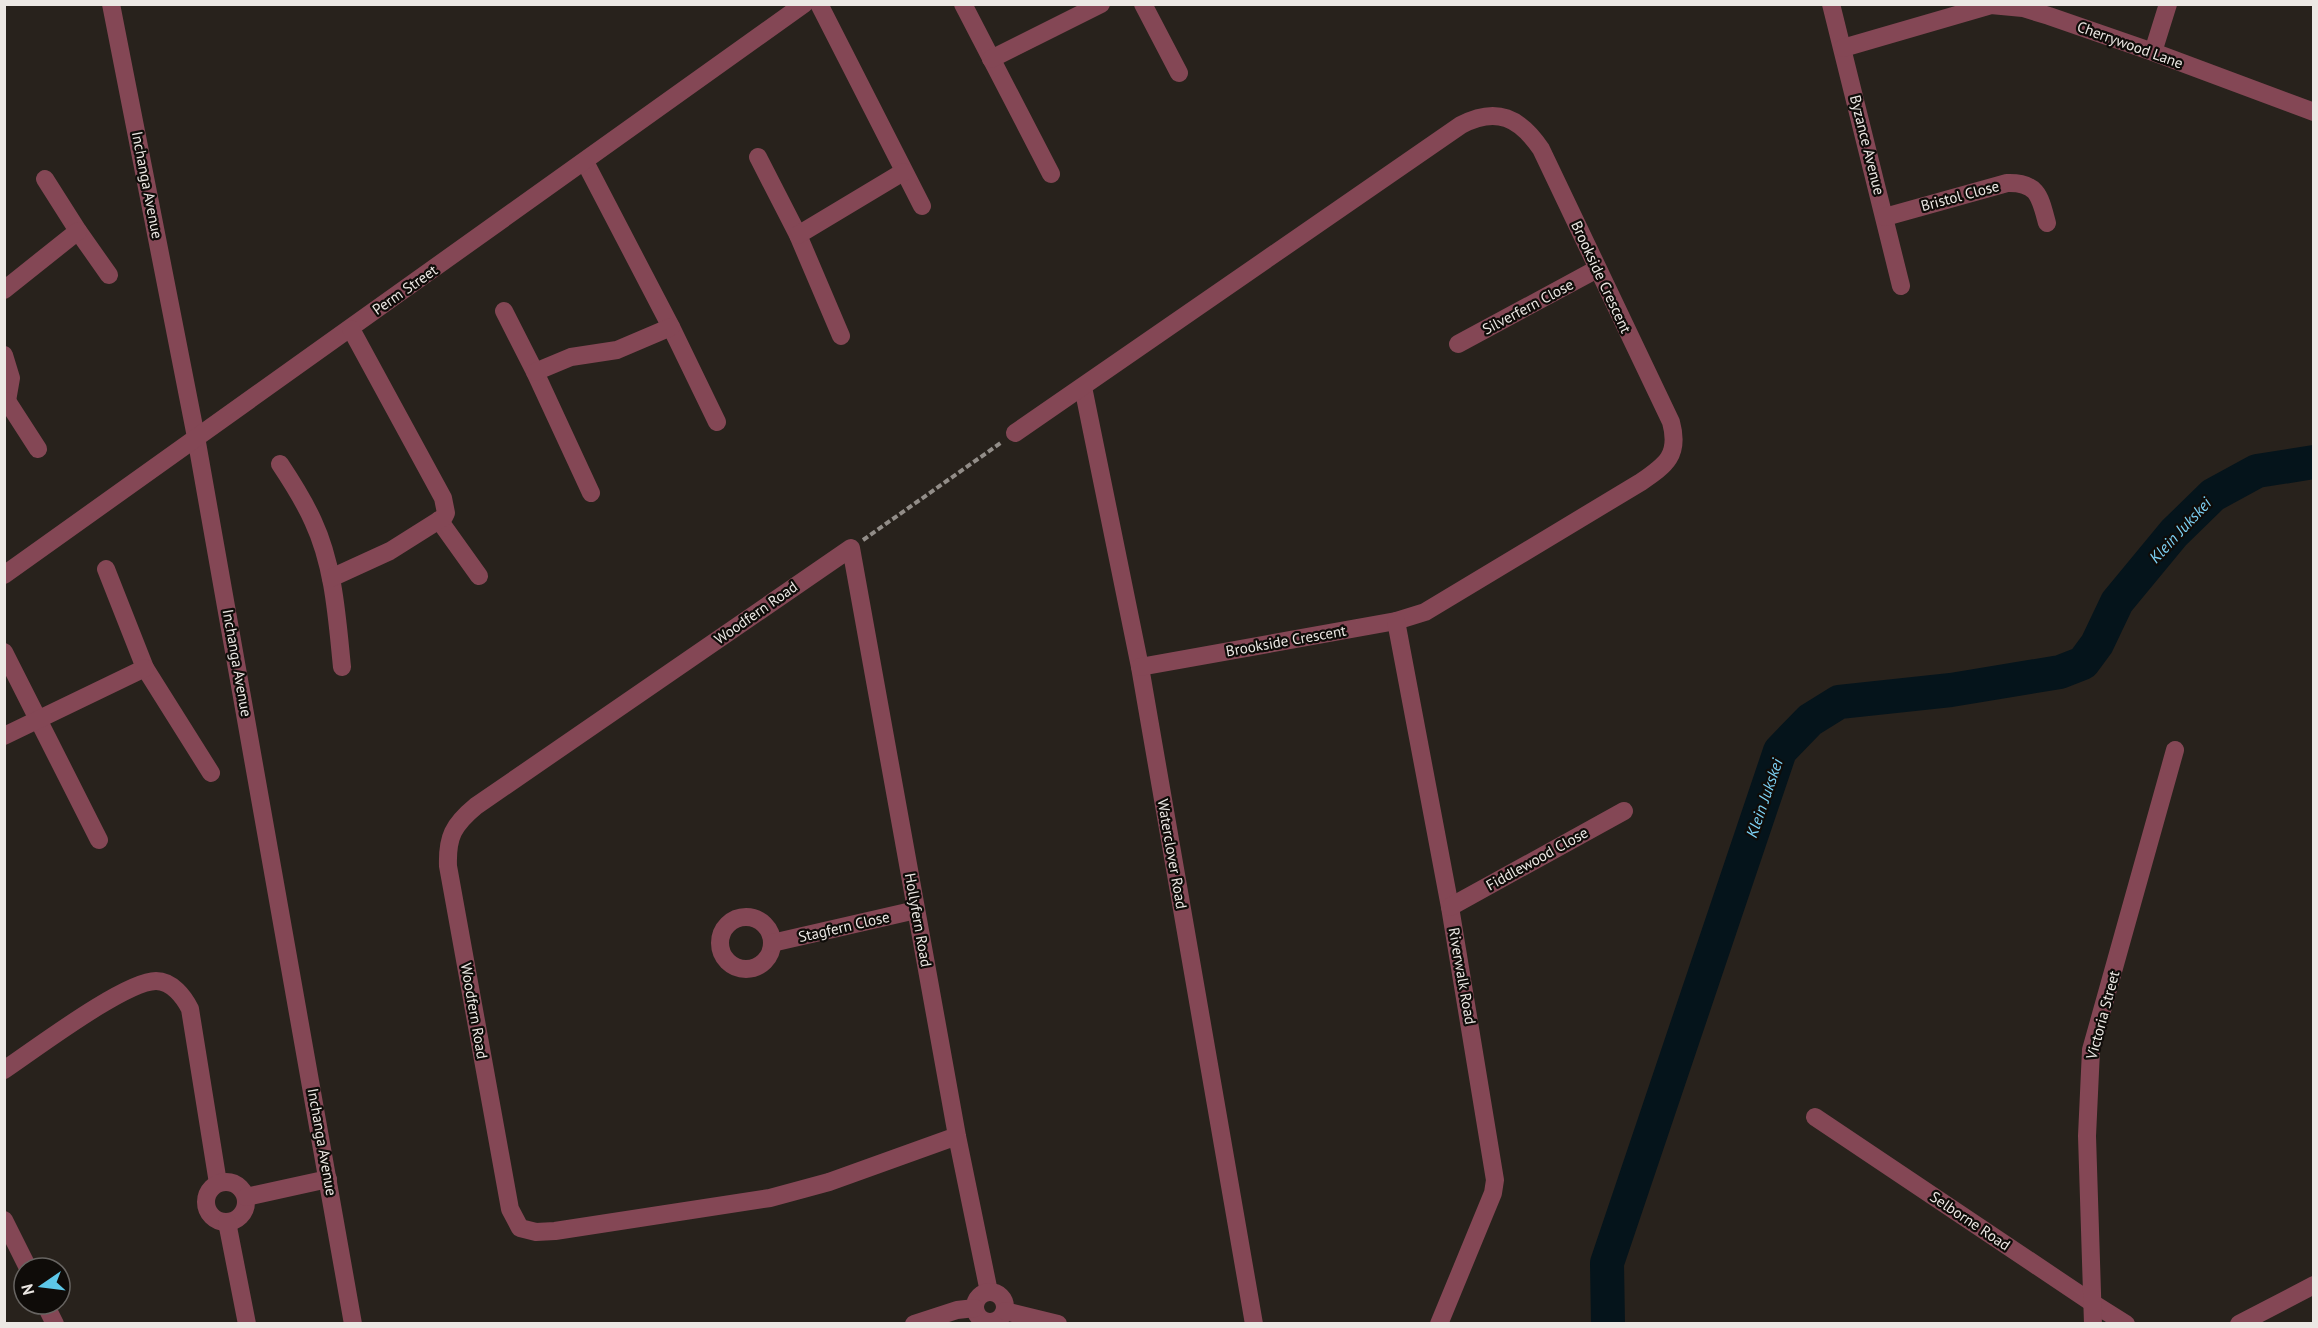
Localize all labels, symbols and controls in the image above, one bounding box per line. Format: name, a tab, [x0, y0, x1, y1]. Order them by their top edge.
street label: Cherrywood Lane	[2075, 17, 2186, 73]
street label: Byzance Avenue	[1846, 93, 1889, 197]
street label: Inchanga Avenue	[128, 130, 167, 240]
street label: Bristol Close	[1919, 176, 2001, 215]
street label: Brookside Crescent	[1567, 218, 1636, 336]
street label: Perm Street	[369, 260, 441, 319]
street label: Silverfern Close	[1479, 275, 1577, 339]
water label: Klein Jukskei	[2145, 492, 2216, 567]
street label: Woodfern Road	[710, 577, 801, 648]
street label: Inchanga Avenue	[219, 608, 256, 718]
street label: Brookside Crescent	[1224, 621, 1348, 660]
water label: Klein Jukskei	[1741, 755, 1787, 840]
street label: Waterclover Road	[1153, 797, 1192, 910]
street label: Fiddlewood Close	[1482, 823, 1591, 894]
street label: Hollyfern Road	[901, 871, 936, 968]
street label: Stagfern Close	[796, 907, 891, 946]
street label: Riverwalk Road	[1445, 926, 1480, 1026]
street label: Woodfern Road	[457, 961, 492, 1060]
street label: Victoria Street	[2081, 968, 2123, 1062]
street label: Inchanga Avenue	[304, 1087, 341, 1197]
street label: Selborne Road	[1927, 1187, 2014, 1254]
north arrow	[12, 1256, 72, 1316]
text: N	[16, 1282, 38, 1297]

